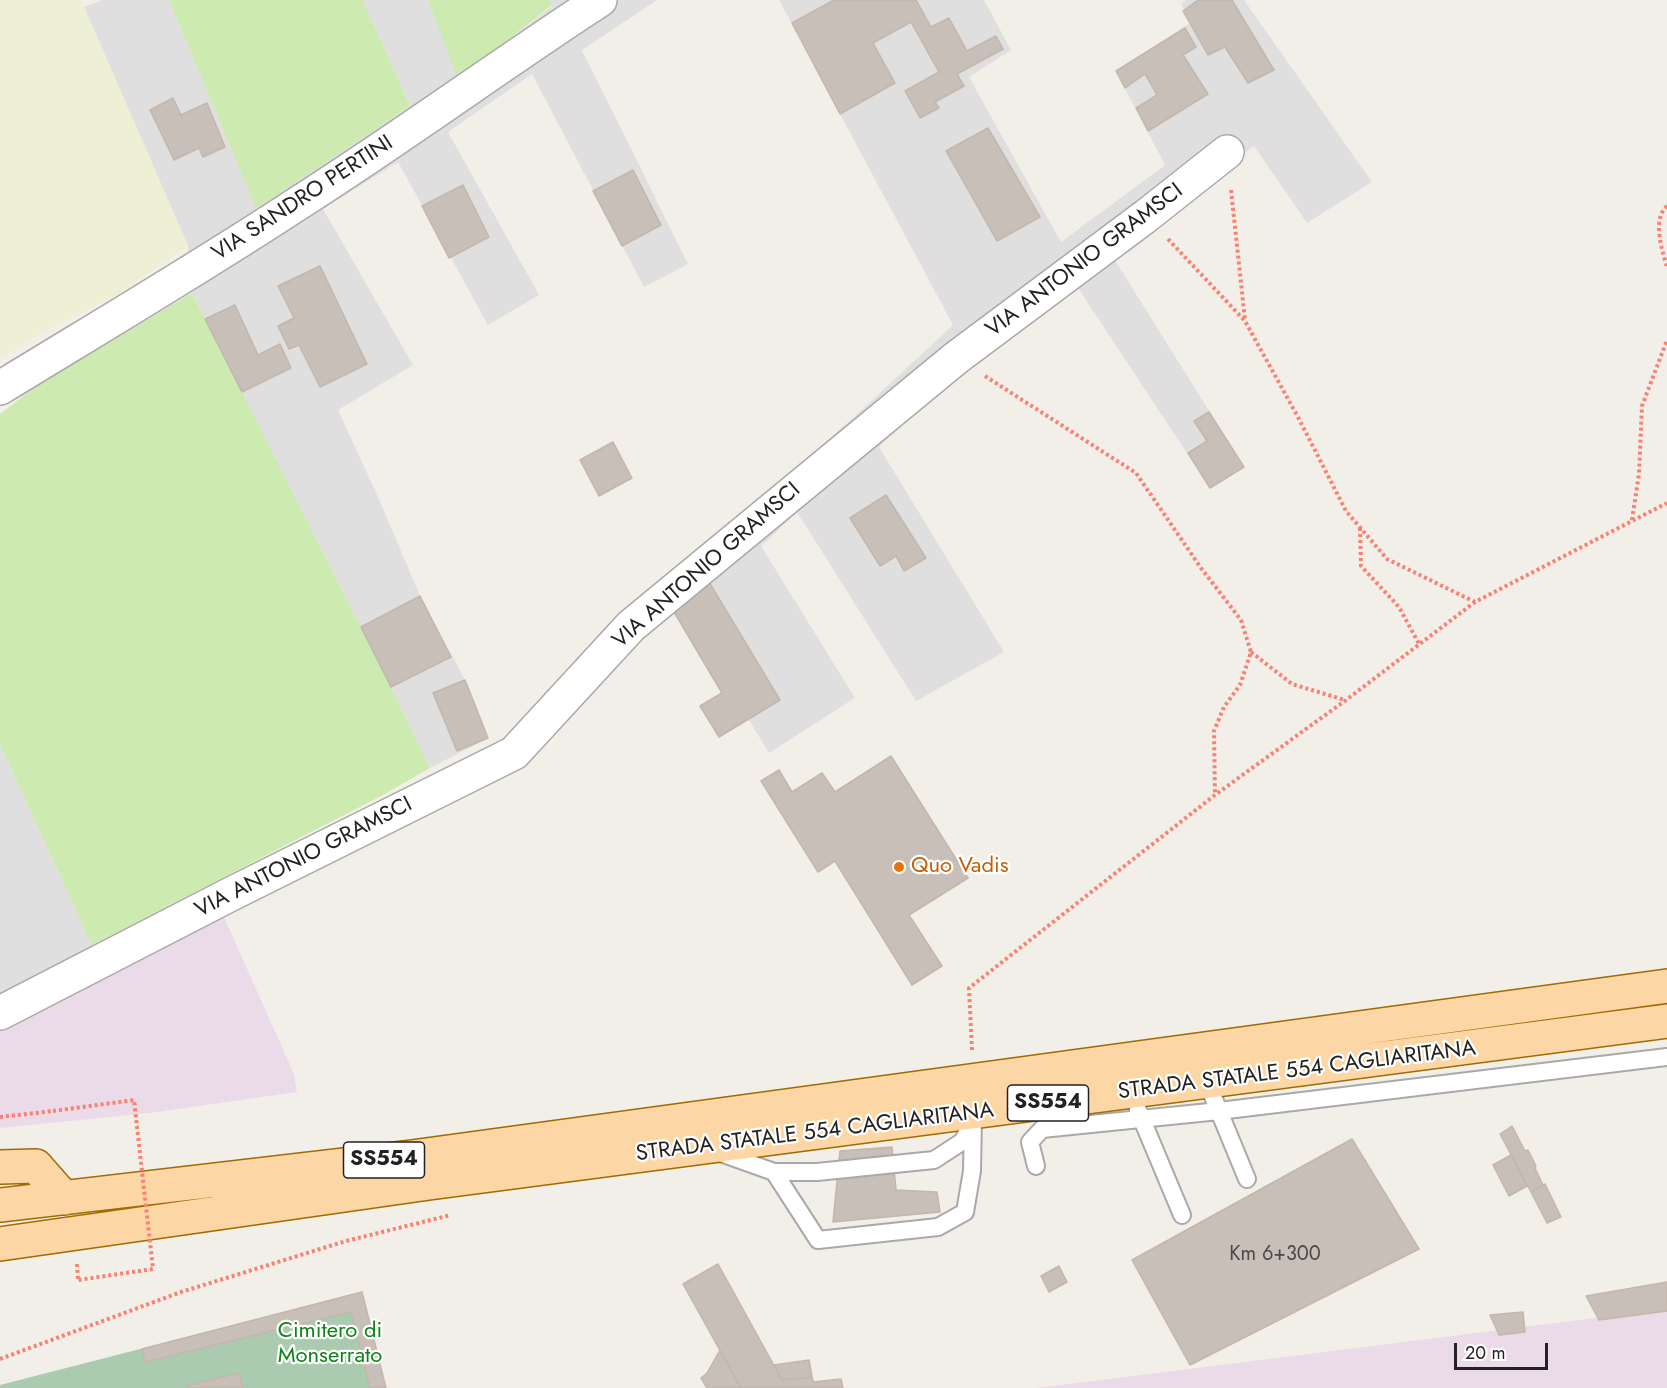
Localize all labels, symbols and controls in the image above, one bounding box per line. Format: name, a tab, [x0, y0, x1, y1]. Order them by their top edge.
street label: VIA SANDRO PERTINI	[208, 131, 398, 267]
street label: VIA ANTONIO GRAMSCI	[981, 178, 1189, 344]
street label: VIA ANTONIO GRAMSCI	[608, 477, 806, 655]
street label: VIA ANTONIO GRAMSCI	[191, 792, 417, 924]
place label: Quo Vadis	[911, 854, 1009, 880]
marker: Quo Vadis	[892, 860, 906, 874]
street label: STRADA STATALE 554 CAGLIARITANA	[1117, 1036, 1477, 1106]
road number: SS554	[1008, 1085, 1088, 1121]
street label: STRADA STATALE 554 CAGLIARITANA	[635, 1098, 995, 1168]
road number: SS554	[344, 1142, 424, 1178]
house number: Km 6+300	[1229, 1243, 1321, 1267]
park label: Cimitero di Monserrato	[278, 1319, 382, 1370]
scale bar	[1457, 1331, 1552, 1369]
text: 20 m	[1465, 1340, 1505, 1366]

